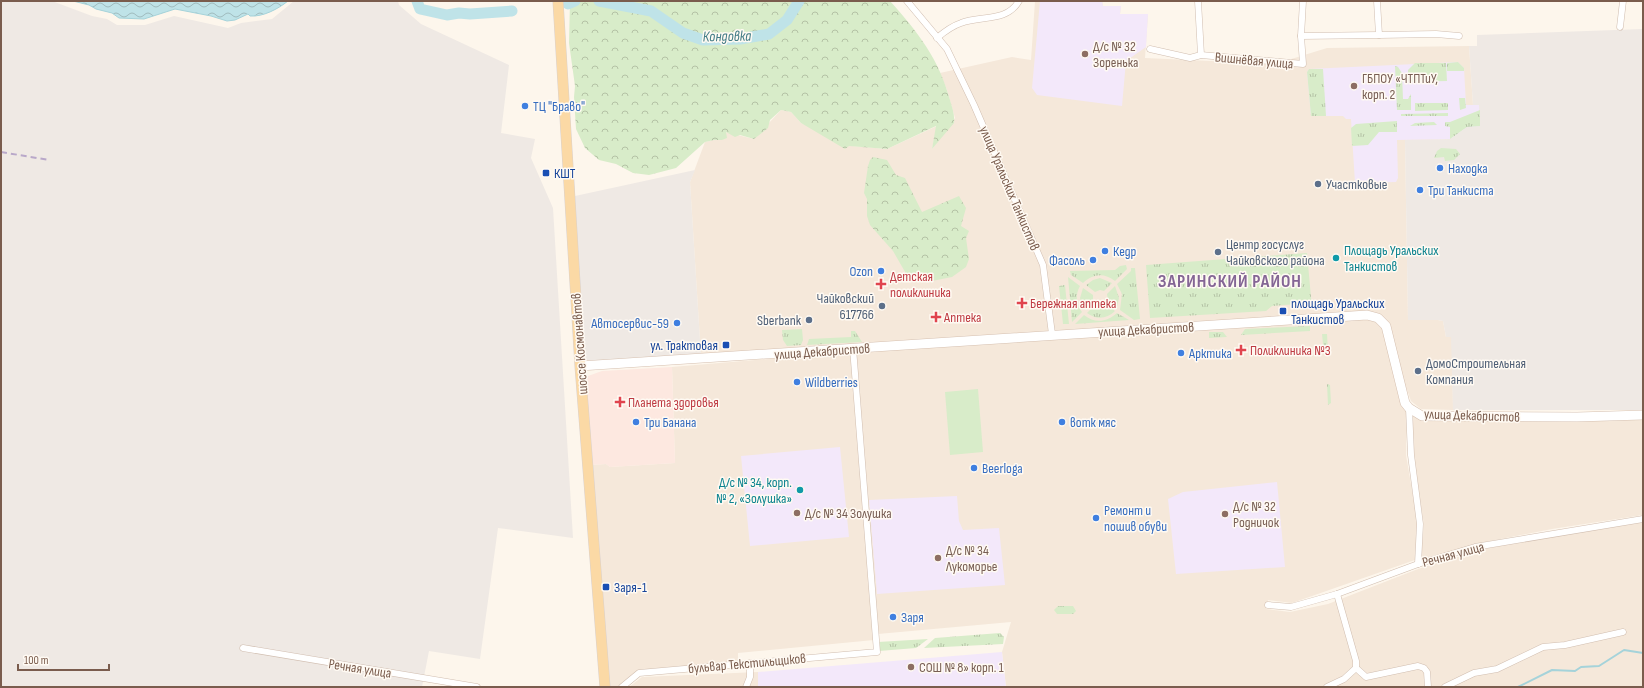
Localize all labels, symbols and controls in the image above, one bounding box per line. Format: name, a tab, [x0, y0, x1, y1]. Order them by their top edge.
water label: Кондовка	[703, 27, 751, 46]
place label: Д/с № 32 Зоренька	[1093, 38, 1138, 71]
marker: Д/с № 32 Зоренька	[1080, 49, 1090, 59]
street label: Вишнёвая улица	[1214, 49, 1294, 72]
place label: ГБПОУ «ЧТПТиУ, корп. 2	[1362, 70, 1438, 103]
marker: ГБПОУ «ЧТПТиУ, корп. 2	[1349, 81, 1359, 91]
place label: ТЦ "Браво"	[533, 98, 585, 115]
marker: ТЦ "Браво"	[520, 101, 530, 111]
street label: улица Уральских Танкистов	[976, 123, 1044, 253]
place label: Находка	[1448, 160, 1488, 177]
marker: Находка	[1435, 163, 1445, 173]
place label: КШТ	[554, 165, 576, 182]
marker: КШТ	[541, 168, 551, 178]
place label: Участковые	[1326, 176, 1387, 193]
marker: Участковые	[1313, 179, 1323, 189]
place label: Три Танкиста	[1428, 182, 1494, 199]
marker: Три Танкиста	[1415, 185, 1425, 195]
place label: Центр госуслуг Чайковского района	[1226, 236, 1325, 269]
place label: Площадь Уральских Танкистов	[1344, 242, 1439, 275]
place label: Кедр	[1113, 243, 1137, 260]
marker: Кедр	[1100, 246, 1110, 256]
marker: Центр госуслуг Чайковского района	[1213, 247, 1223, 257]
place label: Фасоль	[1049, 252, 1085, 269]
marker: Площадь Уральских Танкистов	[1331, 253, 1341, 263]
marker: Фасоль	[1088, 255, 1098, 265]
place label: Ozon	[849, 263, 873, 280]
marker: Ozon	[876, 266, 886, 276]
place label: Детская поликлиника	[890, 268, 951, 301]
district label: ЗАРИНСКИЙ РАЙОН	[1158, 271, 1302, 292]
marker: Детская поликлиника	[875, 278, 887, 290]
place label: Чайковский 617766	[817, 290, 874, 323]
street label: шоссе Космонавтов	[567, 293, 592, 395]
place label: Бережная аптека	[1030, 295, 1116, 312]
place label: площадь Уральских Танкистов	[1291, 295, 1385, 328]
marker: Бережная аптека	[1017, 298, 1027, 308]
marker: Чайковский 617766	[877, 301, 887, 311]
marker: площадь Уральских Танкистов	[1278, 306, 1288, 316]
place label: Аптека	[943, 309, 981, 326]
place label: Sberbank	[757, 312, 802, 329]
marker: Аптека	[931, 312, 941, 322]
place label: Автосервис-59	[590, 315, 669, 332]
marker: Sberbank	[804, 315, 814, 325]
marker: Автосервис-59	[672, 318, 682, 328]
street label: улица Декабристов	[1098, 318, 1195, 341]
place label: ул. Трактовая	[650, 337, 718, 354]
marker: ул. Трактовая	[721, 340, 731, 350]
street label: улица Декабристов	[773, 340, 871, 363]
place label: Поликлиника №3	[1250, 342, 1331, 359]
marker: Поликлиника №3	[1235, 344, 1247, 356]
place label: Арктика	[1188, 345, 1232, 362]
marker: Арктика	[1176, 348, 1186, 358]
place label: ДомоСтроительная Компания	[1426, 355, 1526, 388]
marker: ДомоСтроительная Компания	[1413, 366, 1423, 376]
place label: Wildberries	[805, 374, 858, 391]
marker: Wildberries	[792, 377, 802, 387]
place label: Планета здоровья	[628, 394, 719, 411]
marker: Планета здоровья	[615, 397, 625, 407]
street label: улица Декабристов	[1424, 405, 1520, 426]
place label: Три Банана	[644, 414, 696, 431]
place label: вотк мяс	[1070, 414, 1116, 431]
marker: Три Банана	[631, 417, 641, 427]
marker: вотк мяс	[1057, 417, 1067, 427]
place label: Beerloga	[982, 460, 1023, 477]
marker: Beerloga	[969, 463, 979, 473]
place label: Д/с № 34, корп. № 2, «Золушка»	[716, 474, 792, 507]
marker: Д/с № 34, корп. № 2, «Золушка»	[795, 485, 805, 495]
place label: Д/с № 32 Родничок	[1233, 498, 1280, 531]
place label: Ремонт и пошив обуви	[1104, 502, 1167, 535]
place label: Д/с № 34 Золушка	[805, 505, 892, 522]
marker: Д/с № 34 Золушка	[792, 508, 802, 518]
marker: Д/с № 32 Родничок	[1220, 509, 1230, 519]
marker: Ремонт и пошив обуви	[1091, 513, 1101, 523]
street label: Речная улица	[1420, 538, 1486, 571]
place label: Д/с № 34 Лукоморье	[945, 542, 997, 575]
marker: Д/с № 34 Лукоморье	[933, 553, 943, 563]
place label: Заря-1	[614, 579, 647, 596]
marker: Заря-1	[601, 582, 611, 592]
place label: Заря	[901, 609, 924, 626]
marker: Заря	[888, 612, 898, 622]
scale bar	[18, 646, 109, 672]
street label: бульвар Текстильщиков	[687, 650, 807, 677]
text: 100 m	[24, 653, 49, 668]
street label: Речная улица	[327, 655, 393, 682]
place label: СОШ № 8» корп. 1	[919, 659, 1004, 676]
marker: СОШ № 8» корп. 1	[906, 662, 916, 672]

